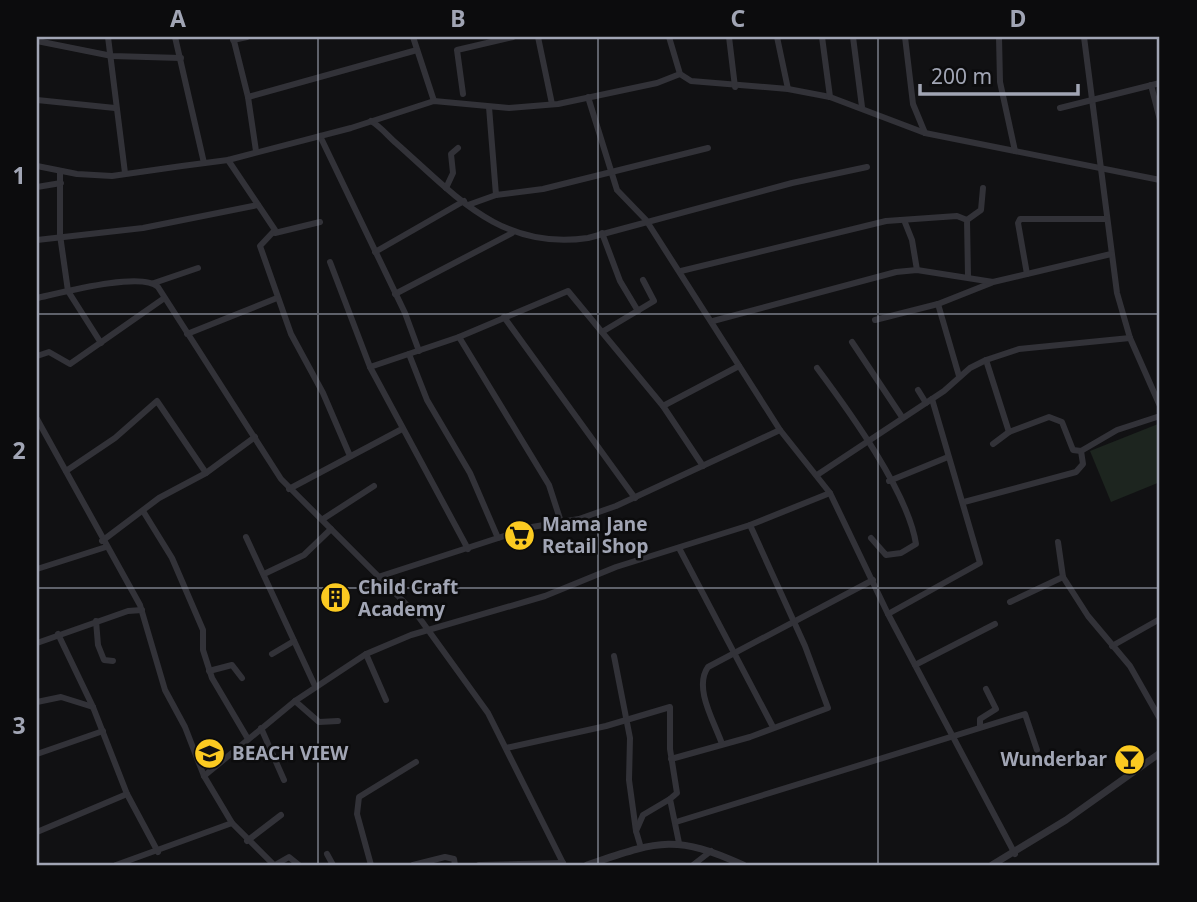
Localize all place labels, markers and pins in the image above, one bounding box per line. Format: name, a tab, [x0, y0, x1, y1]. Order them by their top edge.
place label: Mama Jane Retail Shop	[542, 511, 648, 559]
supermarket icon: Mama Jane Retail Shop	[502, 518, 536, 552]
place label: Child Craft Academy	[358, 574, 458, 622]
building icon: Child Craft Academy	[318, 581, 352, 615]
school or university icon: BEACH VIEW	[192, 736, 226, 770]
place label: BEACH VIEW	[232, 740, 349, 766]
bar icon: Wunderbar	[1113, 742, 1147, 776]
place label: Wunderbar	[1000, 746, 1108, 772]

